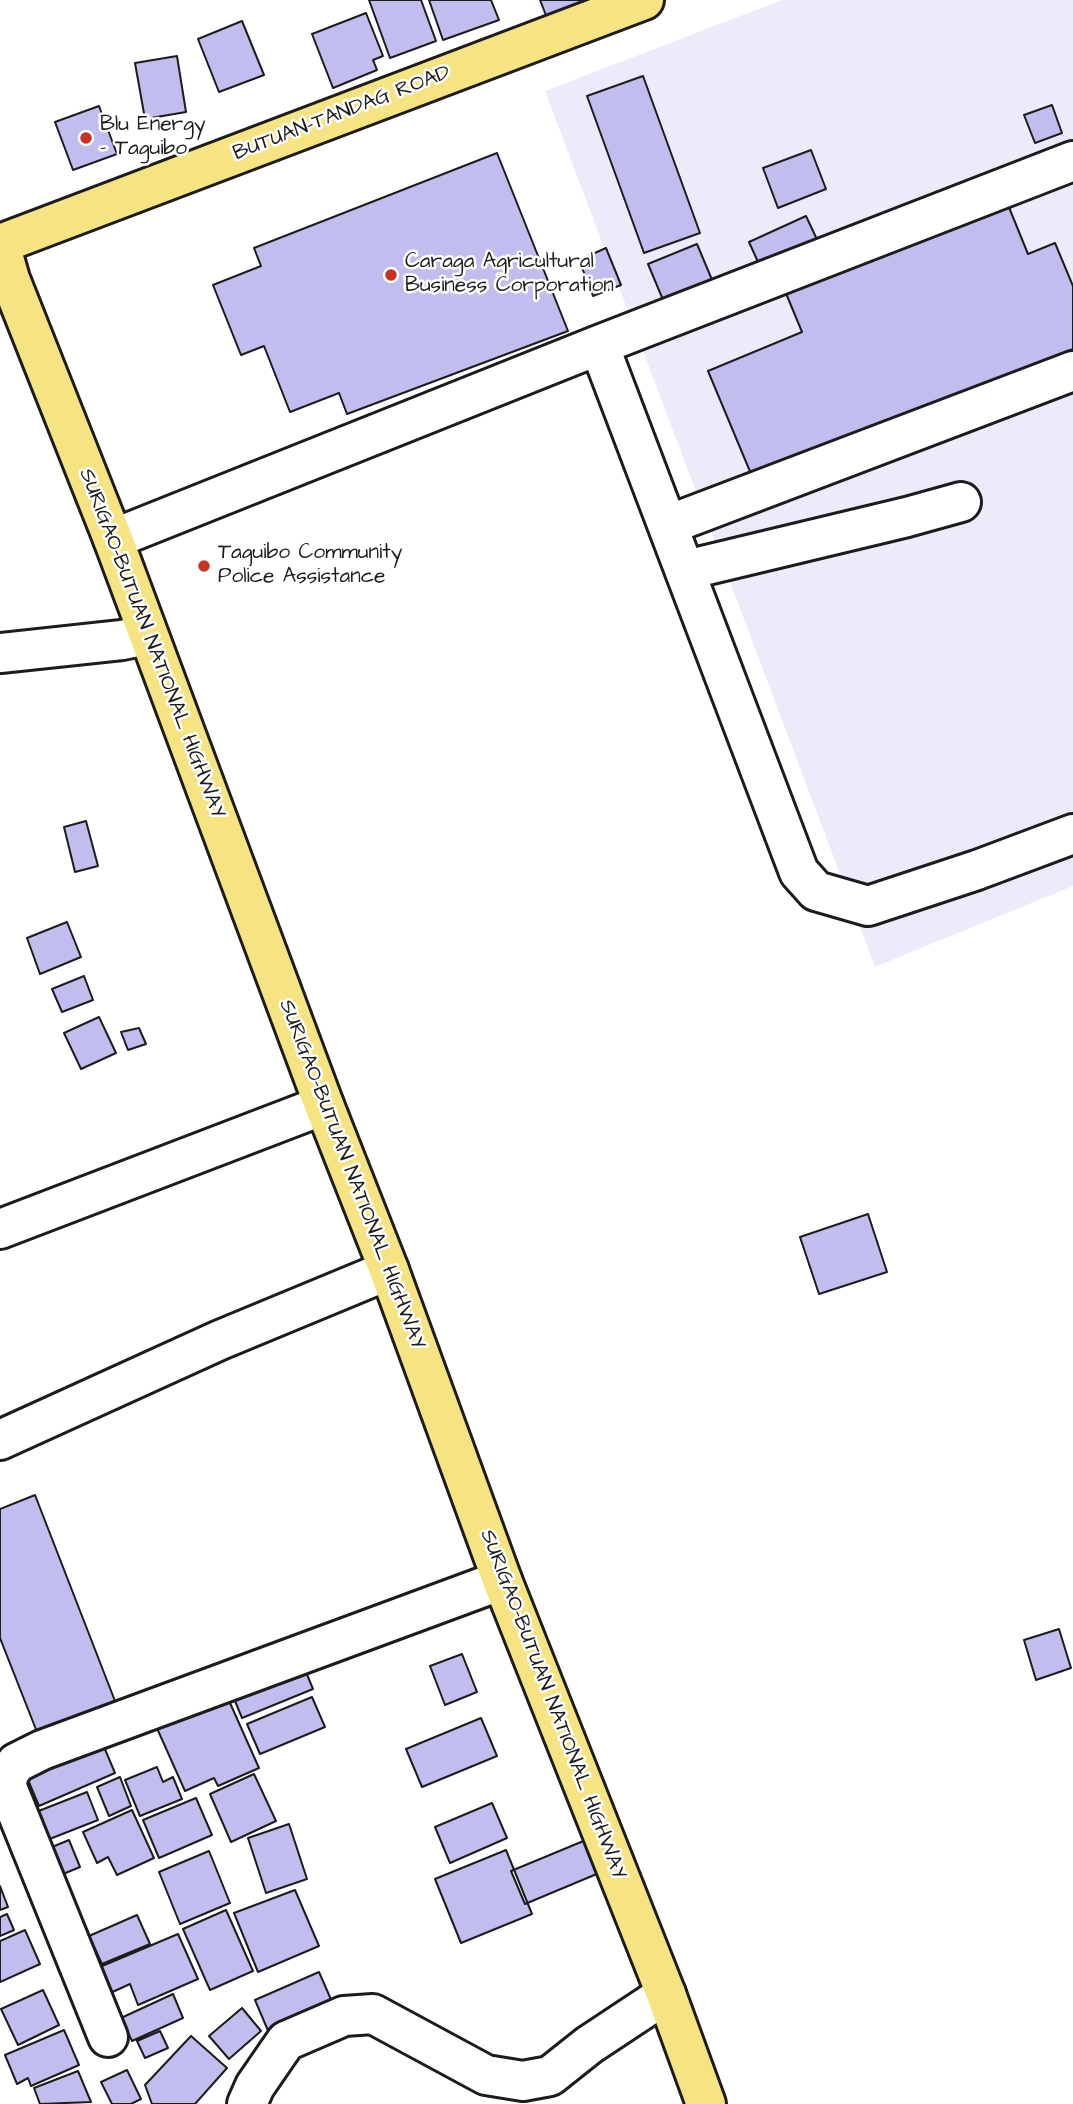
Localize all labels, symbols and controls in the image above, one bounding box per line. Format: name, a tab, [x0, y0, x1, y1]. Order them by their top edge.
street label: BUTUAN-TANDAG ROAD	[230, 61, 454, 167]
place label: Blu Energy - Taguibo	[100, 113, 206, 163]
marker: Blu Energy - Taguibo	[78, 130, 94, 146]
place label: Caraga Agricultural Business Corporation	[405, 250, 614, 300]
marker: Caraga Agricultural Business Corporation	[383, 267, 399, 283]
street label: SURIGAO-BUTUAN NATIONAL HIGHWAY	[72, 465, 230, 823]
place label: Taguibo Community Police Assistance	[218, 541, 402, 591]
marker: Taguibo Community Police Assistance	[196, 558, 212, 574]
street label: SURIGAO-BUTUAN NATIONAL HIGHWAY	[272, 996, 430, 1354]
street label: SURIGAO-BUTUAN NATIONAL HIGHWAY	[473, 1526, 631, 1884]

